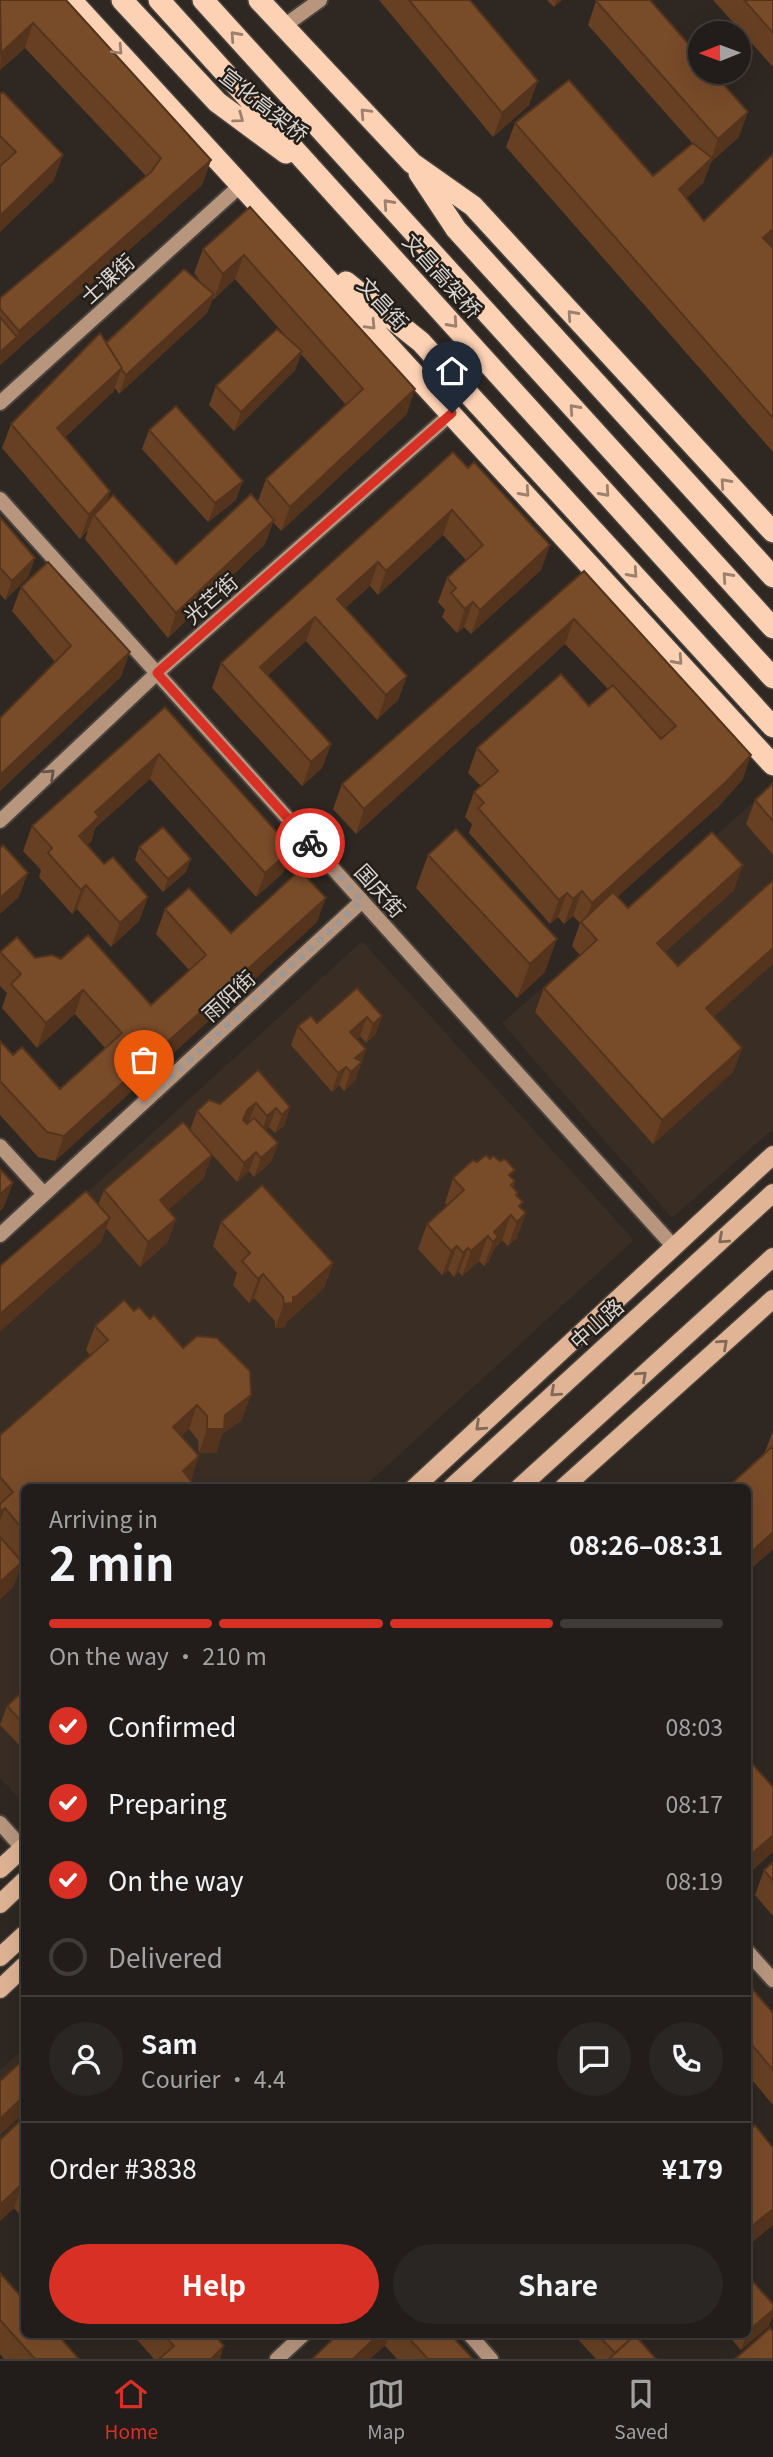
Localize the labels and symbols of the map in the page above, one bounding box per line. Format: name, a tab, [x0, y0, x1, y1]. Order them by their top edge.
north arrow	[688, 21, 751, 84]
one-way arrow	[231, 31, 244, 44]
one-way arrow	[109, 42, 122, 55]
street label: 宣化高架桥	[214, 60, 316, 148]
one-way arrow	[361, 108, 373, 121]
one-way arrow	[231, 110, 244, 122]
one-way arrow	[384, 199, 396, 212]
street label: 文昌高架桥	[397, 226, 489, 324]
street label: 士课街	[74, 246, 140, 310]
street label: 文昌街	[352, 270, 416, 336]
one-way arrow	[568, 310, 580, 323]
one-way arrow	[444, 315, 457, 328]
one-way arrow	[363, 317, 375, 330]
pin	[422, 341, 482, 413]
one-way arrow	[570, 404, 582, 417]
one-way arrow	[721, 478, 734, 491]
one-way arrow	[516, 484, 529, 497]
one-way arrow	[597, 484, 609, 497]
one-way arrow	[624, 565, 637, 578]
street label: 光芒街	[176, 566, 244, 630]
one-way arrow	[723, 572, 735, 585]
one-way arrow	[670, 652, 682, 665]
one-way arrow	[42, 769, 55, 782]
courier	[275, 808, 345, 878]
street label: 国庆街	[349, 857, 413, 923]
street label: 雨阳街	[195, 963, 261, 1027]
pin	[114, 1030, 174, 1102]
one-way arrow	[718, 1231, 731, 1243]
street label: 中山路	[563, 1291, 629, 1355]
one-way arrow	[715, 1340, 728, 1352]
one-way arrow	[634, 1372, 647, 1384]
one-way arrow	[550, 1384, 563, 1397]
one-way arrow	[475, 1418, 488, 1431]

